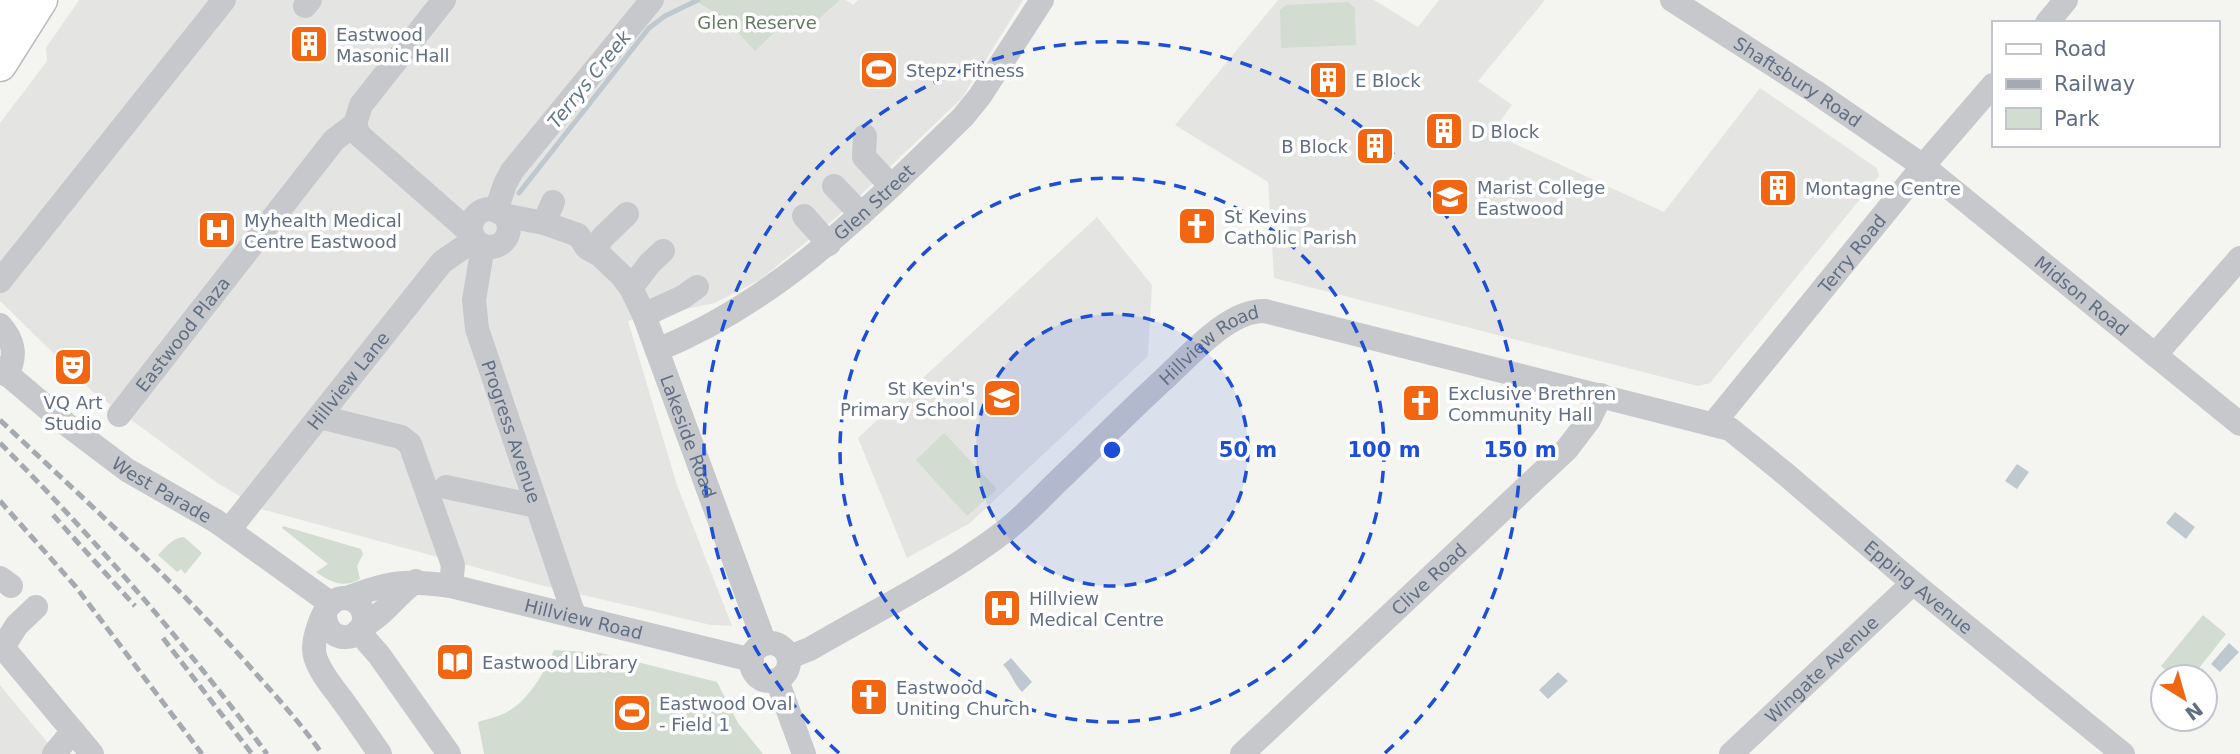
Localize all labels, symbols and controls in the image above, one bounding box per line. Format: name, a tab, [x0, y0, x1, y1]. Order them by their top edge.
park label: Glen Reserve	[697, 12, 817, 33]
legend	[1992, 21, 2219, 147]
building icon: Eastwood Masonic Hall	[288, 23, 330, 65]
place label: Eastwood Masonic Hall	[336, 24, 450, 66]
water label: Terrys Creek	[543, 25, 636, 132]
street label: Shaftsbury Road	[1730, 32, 1866, 131]
text: Road	[2054, 37, 2107, 61]
sports icon: Stepz Fitness	[858, 49, 900, 91]
building icon: E Block	[1307, 59, 1349, 101]
place label: Stepz Fitness	[906, 60, 1025, 81]
place label: E Block	[1355, 70, 1421, 91]
text: Railway	[2054, 72, 2135, 96]
text: Park	[2054, 107, 2100, 131]
building icon: D Block	[1423, 110, 1465, 152]
place label: D Block	[1471, 121, 1540, 142]
building icon: B Block	[1354, 125, 1396, 167]
place label: B Block	[1281, 136, 1349, 157]
street label: Glen Street	[829, 160, 918, 244]
building icon: Montagne Centre	[1757, 167, 1799, 209]
school or university icon: Marist College Eastwood	[1429, 176, 1471, 218]
place label: Marist College Eastwood	[1477, 177, 1605, 219]
place label: Montagne Centre	[1805, 178, 1961, 199]
church icon: St Kevins Catholic Parish	[1176, 205, 1218, 247]
place label: St Kevins Catholic Parish	[1224, 206, 1357, 248]
hospital icon: Myhealth Medical Centre Eastwood	[196, 209, 238, 251]
place label: Myhealth Medical Centre Eastwood	[244, 210, 402, 252]
street label: Terry Road	[1813, 210, 1890, 298]
street label: Midson Road	[2031, 251, 2133, 340]
street label: Eastwood Plaza	[131, 272, 234, 396]
street label: Hillview Road	[1155, 301, 1261, 389]
street label: Hillview Lane	[302, 327, 393, 434]
theatre icon: VQ Art Studio	[52, 346, 94, 388]
street label: Progress Avenue	[478, 357, 546, 506]
street label: Lakeside Road	[656, 372, 721, 501]
school or university icon: St Kevin's Primary School	[981, 377, 1023, 419]
place label: St Kevin's Primary School	[840, 378, 975, 420]
church icon: Exclusive Brethren Community Hall	[1400, 382, 1442, 424]
place label: Exclusive Brethren Community Hall	[1448, 383, 1616, 425]
place label: VQ Art Studio	[44, 392, 102, 434]
centre of rings	[1100, 438, 1124, 462]
text: 50 m	[1219, 438, 1277, 462]
text: 100 m	[1347, 438, 1421, 462]
text: 150 m	[1483, 438, 1557, 462]
street label: West Parade	[108, 452, 216, 527]
street label: Epping Avenue	[1860, 536, 1977, 638]
street label: Clive Road	[1387, 539, 1471, 619]
hospital icon: Hillview Medical Centre	[981, 587, 1023, 629]
place label: Hillview Medical Centre	[1029, 588, 1164, 630]
street label: Hillview Road	[522, 594, 645, 643]
street label: Wingate Avenue	[1761, 611, 1882, 727]
library icon: Eastwood Library	[434, 641, 476, 683]
place label: Eastwood Library	[482, 652, 638, 673]
north arrow	[2149, 663, 2219, 733]
church icon: Eastwood Uniting Church	[848, 676, 890, 718]
place label: Eastwood Uniting Church	[896, 677, 1030, 719]
sports icon: Eastwood Oval - Field 1	[611, 692, 653, 734]
place label: Eastwood Oval - Field 1	[659, 693, 793, 735]
text: N	[2181, 698, 2207, 725]

